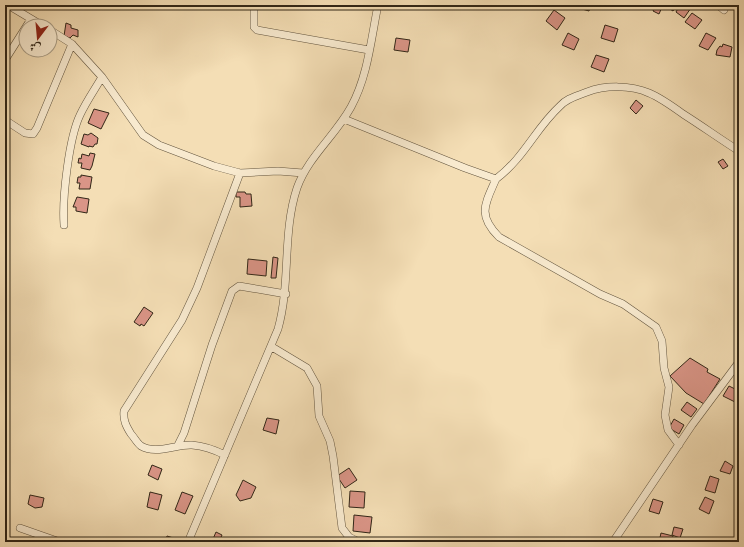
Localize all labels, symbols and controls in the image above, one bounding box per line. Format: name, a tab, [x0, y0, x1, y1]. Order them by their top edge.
north arrow	[18, 18, 58, 58]
text: ش	[28, 38, 43, 55]

